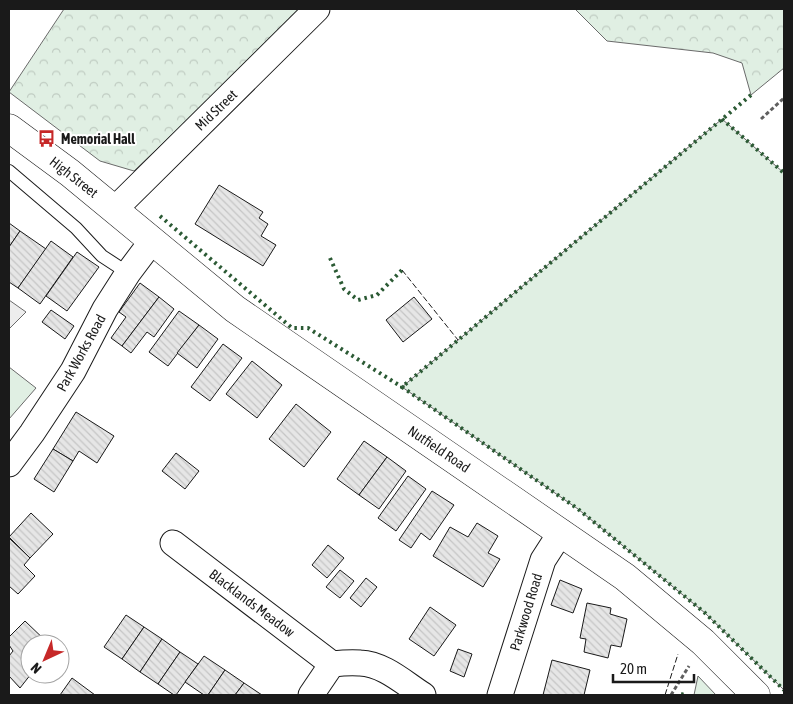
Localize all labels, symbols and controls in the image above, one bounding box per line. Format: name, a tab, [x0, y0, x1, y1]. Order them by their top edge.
street label: Mid Street	[192, 86, 240, 134]
bus stop icon: Memorial Hall	[37, 129, 57, 149]
place label: Memorial Hall	[61, 131, 135, 147]
street label: High Street	[47, 153, 101, 201]
street label: Park Works Road	[53, 312, 109, 394]
street label: Nutfield Road	[405, 422, 473, 476]
street label: Blacklands Meadow	[206, 566, 298, 641]
street label: Parkwood Road	[507, 571, 545, 653]
north arrow	[20, 634, 70, 684]
scale bar	[613, 652, 694, 684]
text: N	[27, 660, 44, 677]
text: 20 m	[620, 660, 647, 677]

